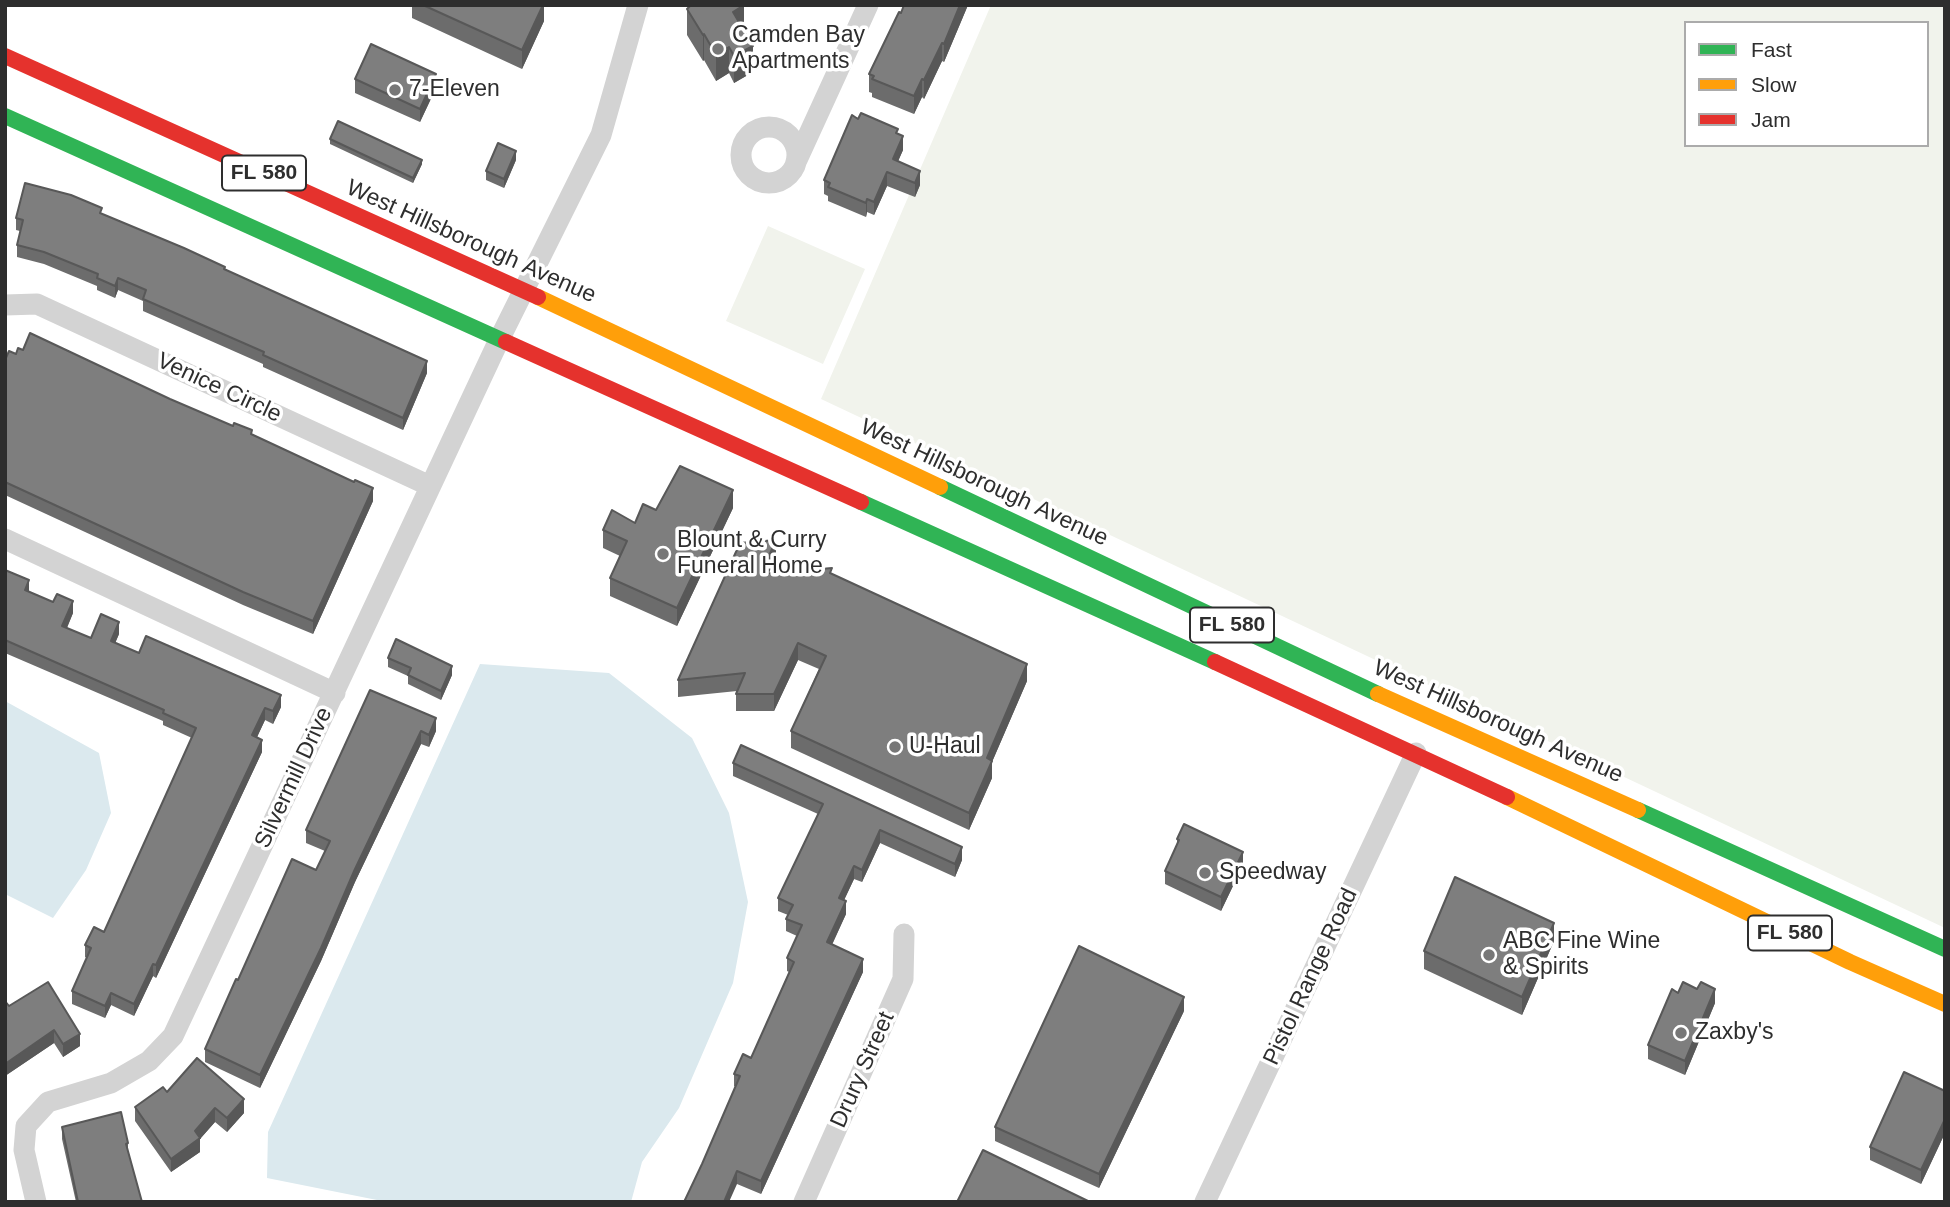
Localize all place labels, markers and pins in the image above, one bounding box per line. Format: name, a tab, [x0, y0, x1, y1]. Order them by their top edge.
place label: Camden Bay Apartments	[732, 22, 865, 76]
marker: Camden Bay Apartments	[710, 41, 726, 57]
place label: 7-Eleven	[409, 76, 500, 104]
marker: 7-Eleven	[387, 82, 403, 98]
place label: Blount & Curry Funeral Home	[677, 527, 827, 581]
marker: Blount & Curry Funeral Home	[655, 546, 671, 562]
place label: U-Haul	[909, 733, 981, 761]
marker: U-Haul	[887, 739, 903, 755]
place label: Speedway	[1219, 859, 1326, 887]
marker: Speedway	[1197, 865, 1213, 881]
place label: ABC Fine Wine & Spirits	[1503, 928, 1660, 982]
marker: ABC Fine Wine & Spirits	[1481, 947, 1497, 963]
place label: Zaxby's	[1695, 1019, 1774, 1047]
marker: Zaxby's	[1673, 1025, 1689, 1041]

